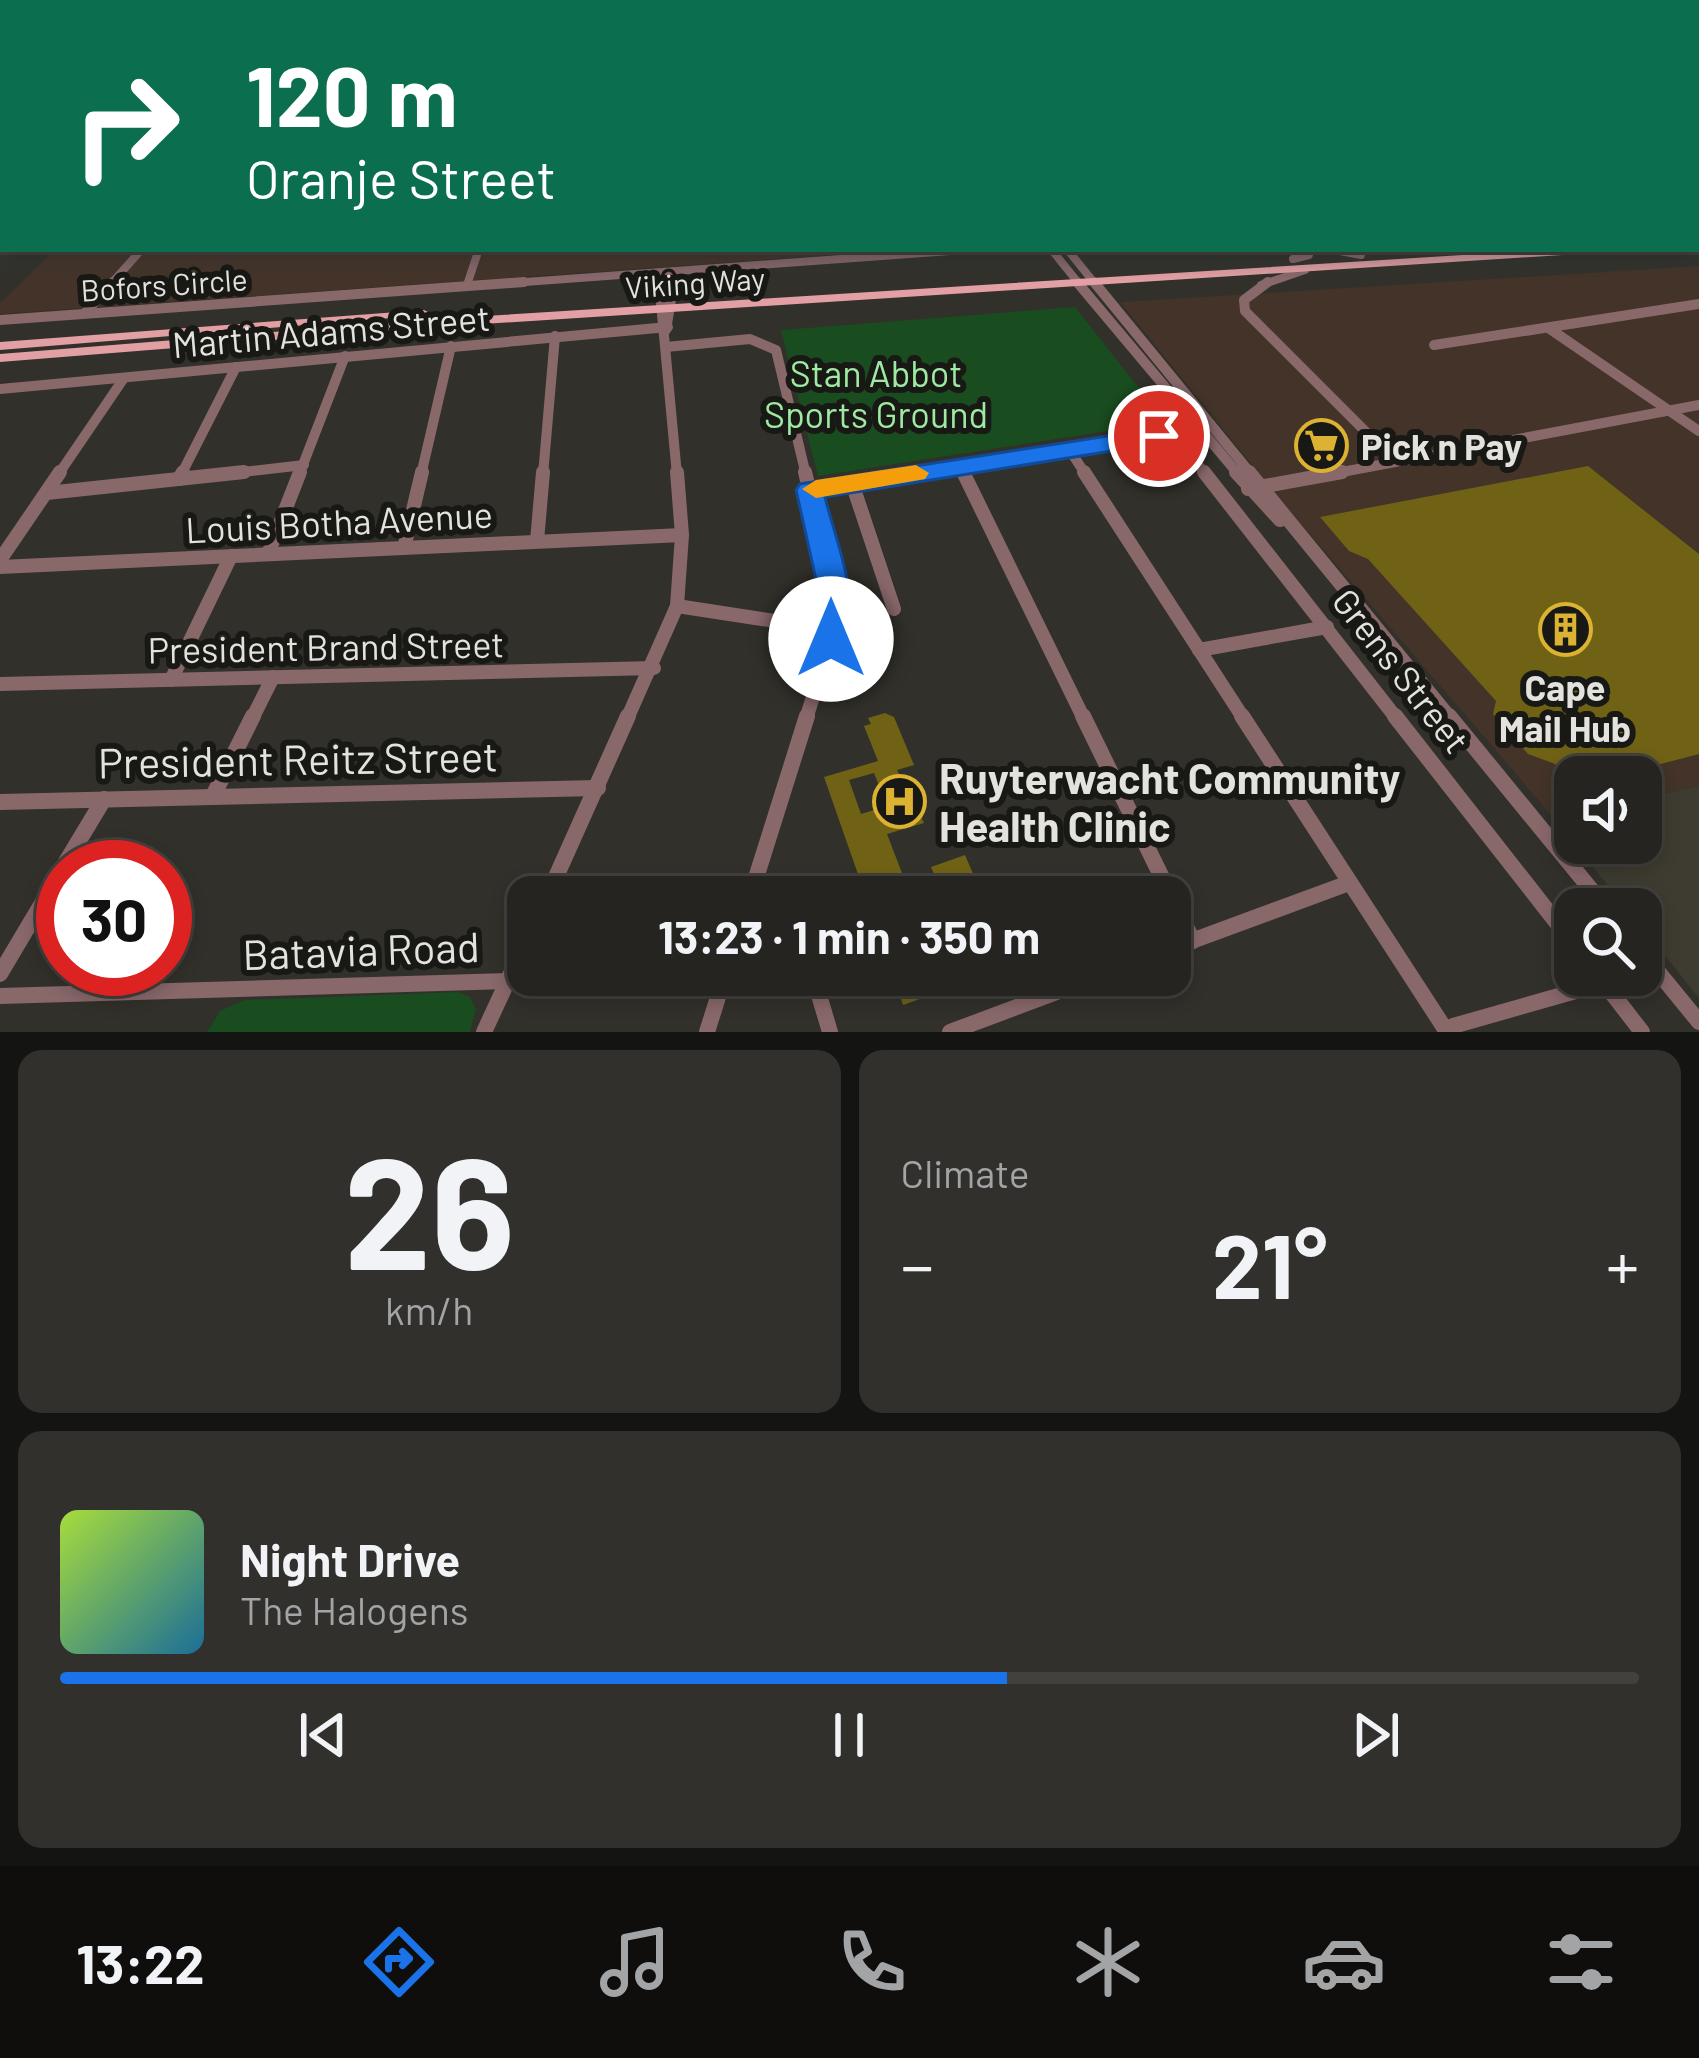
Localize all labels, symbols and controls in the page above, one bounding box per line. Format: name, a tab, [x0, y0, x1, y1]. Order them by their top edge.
text: 120 m	[246, 43, 458, 144]
icon: right	[48, 48, 204, 204]
text: Oranje Street	[246, 145, 556, 210]
street label: Viking Way	[624, 259, 766, 305]
street label: Bofors Circle	[79, 260, 249, 308]
street label: Martin Adams Street	[170, 295, 492, 365]
park label: Stan Abbot Sports Ground	[764, 351, 988, 435]
pin	[1108, 385, 1210, 487]
icon: arrive	[1126, 403, 1192, 469]
supermarket icon: Pick n Pay	[1294, 417, 1350, 473]
place label: Pick n Pay	[1361, 424, 1522, 467]
street label: Louis Botha Avenue	[184, 491, 494, 551]
position arrow	[768, 576, 894, 702]
street label: Grens Street	[1325, 579, 1479, 761]
building icon: Cape Mail Hub	[1537, 602, 1593, 658]
street label: President Brand Street	[147, 621, 505, 671]
place label: Cape Mail Hub	[1499, 665, 1631, 749]
street label: President Reitz Street	[97, 730, 499, 786]
place label: Ruyterwacht Community Health Clinic	[939, 752, 1401, 850]
map controls	[1554, 756, 1662, 996]
button: sound	[1554, 756, 1662, 864]
hospital icon: Ruyterwacht Community Health Clinic	[872, 773, 928, 829]
speed limit sign: 30	[36, 840, 192, 996]
button: search	[1554, 888, 1662, 996]
text: 13:23 · 1 min · 350 m	[658, 909, 1040, 963]
street label: Batavia Road	[242, 920, 480, 978]
text: 26	[344, 1114, 515, 1301]
text: Climate	[901, 1149, 1030, 1196]
text: 21°	[1212, 1209, 1328, 1317]
text: −	[901, 1224, 934, 1303]
text: +	[1606, 1224, 1639, 1303]
text: km/h	[385, 1286, 473, 1333]
text: Night Drive	[240, 1532, 460, 1586]
text: The Halogens	[240, 1586, 469, 1633]
icon: previous	[290, 1702, 356, 1768]
icon: pause	[816, 1702, 882, 1768]
icon: next	[1343, 1702, 1409, 1768]
icon: directions	[357, 1920, 441, 2004]
icon: music	[593, 1920, 677, 2004]
icon: phone	[830, 1920, 914, 2004]
icon: climate	[1066, 1920, 1150, 2004]
icon: car	[1302, 1920, 1386, 2004]
icon: filters	[1539, 1920, 1623, 2004]
text: 13:22	[76, 1930, 205, 1995]

